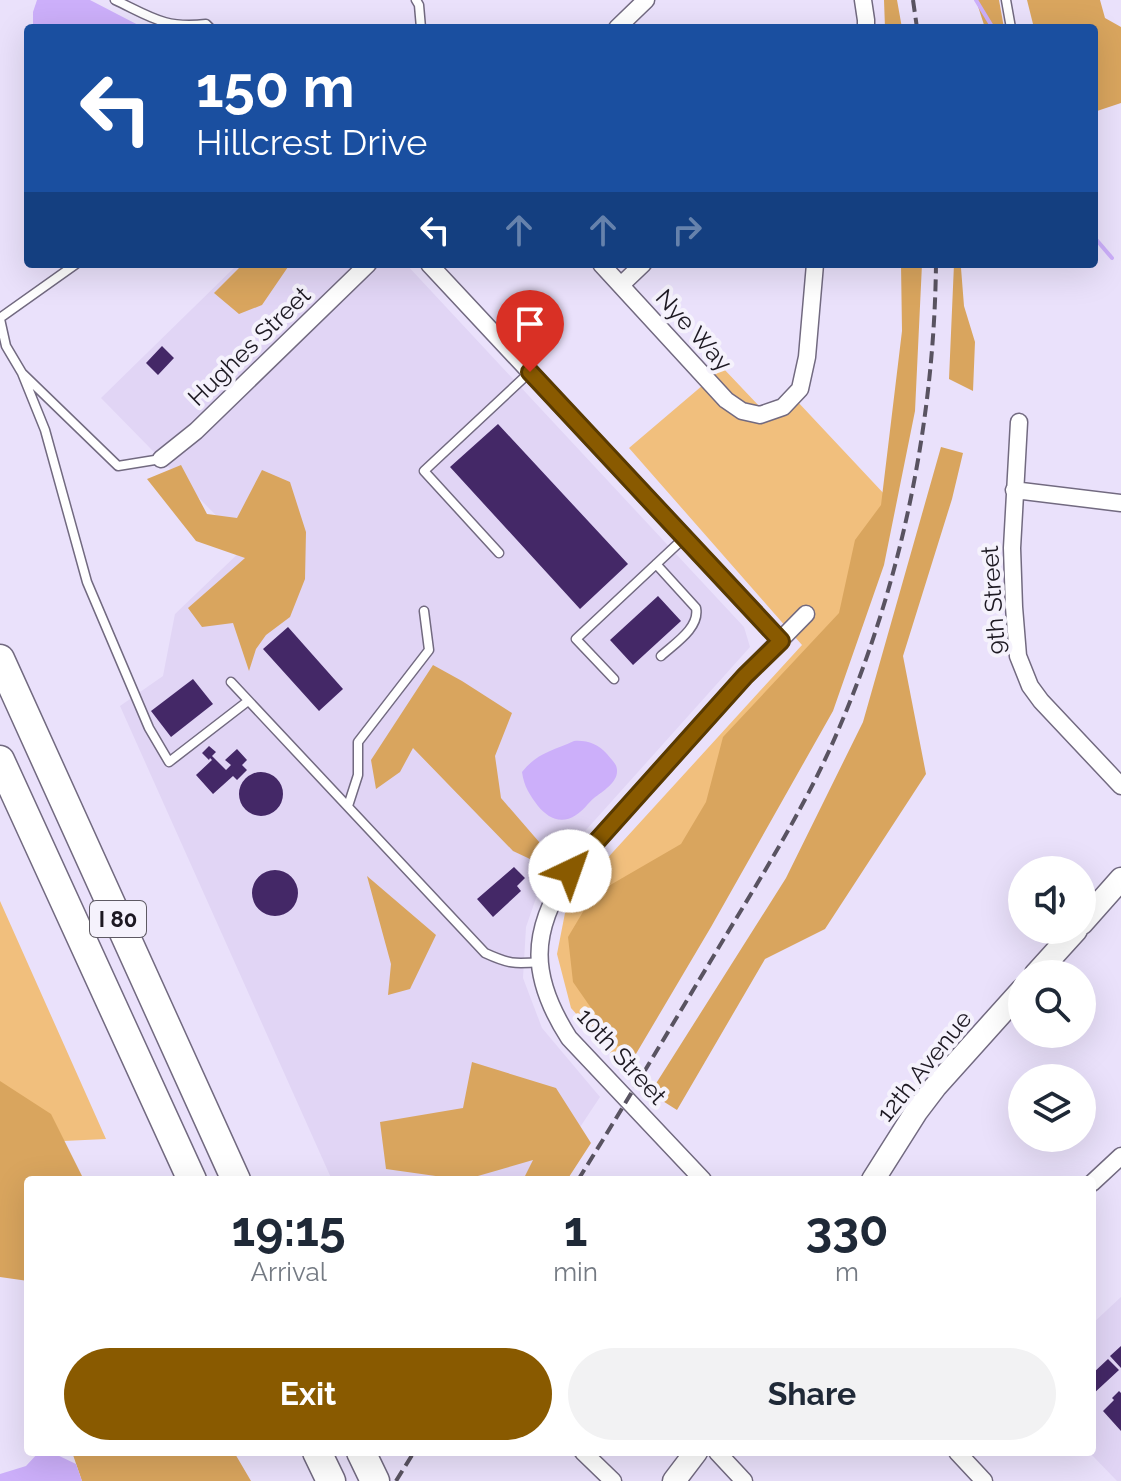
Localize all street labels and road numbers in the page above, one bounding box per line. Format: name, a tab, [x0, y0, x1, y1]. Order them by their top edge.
street label: Hughes Street	[182, 280, 316, 412]
street label: Nye Way	[650, 283, 738, 377]
street label: 9th Street	[975, 545, 1011, 655]
road number: I 80	[90, 901, 146, 937]
street label: 10th Street	[571, 1002, 673, 1110]
street label: 12th Avenue	[870, 1005, 978, 1127]

